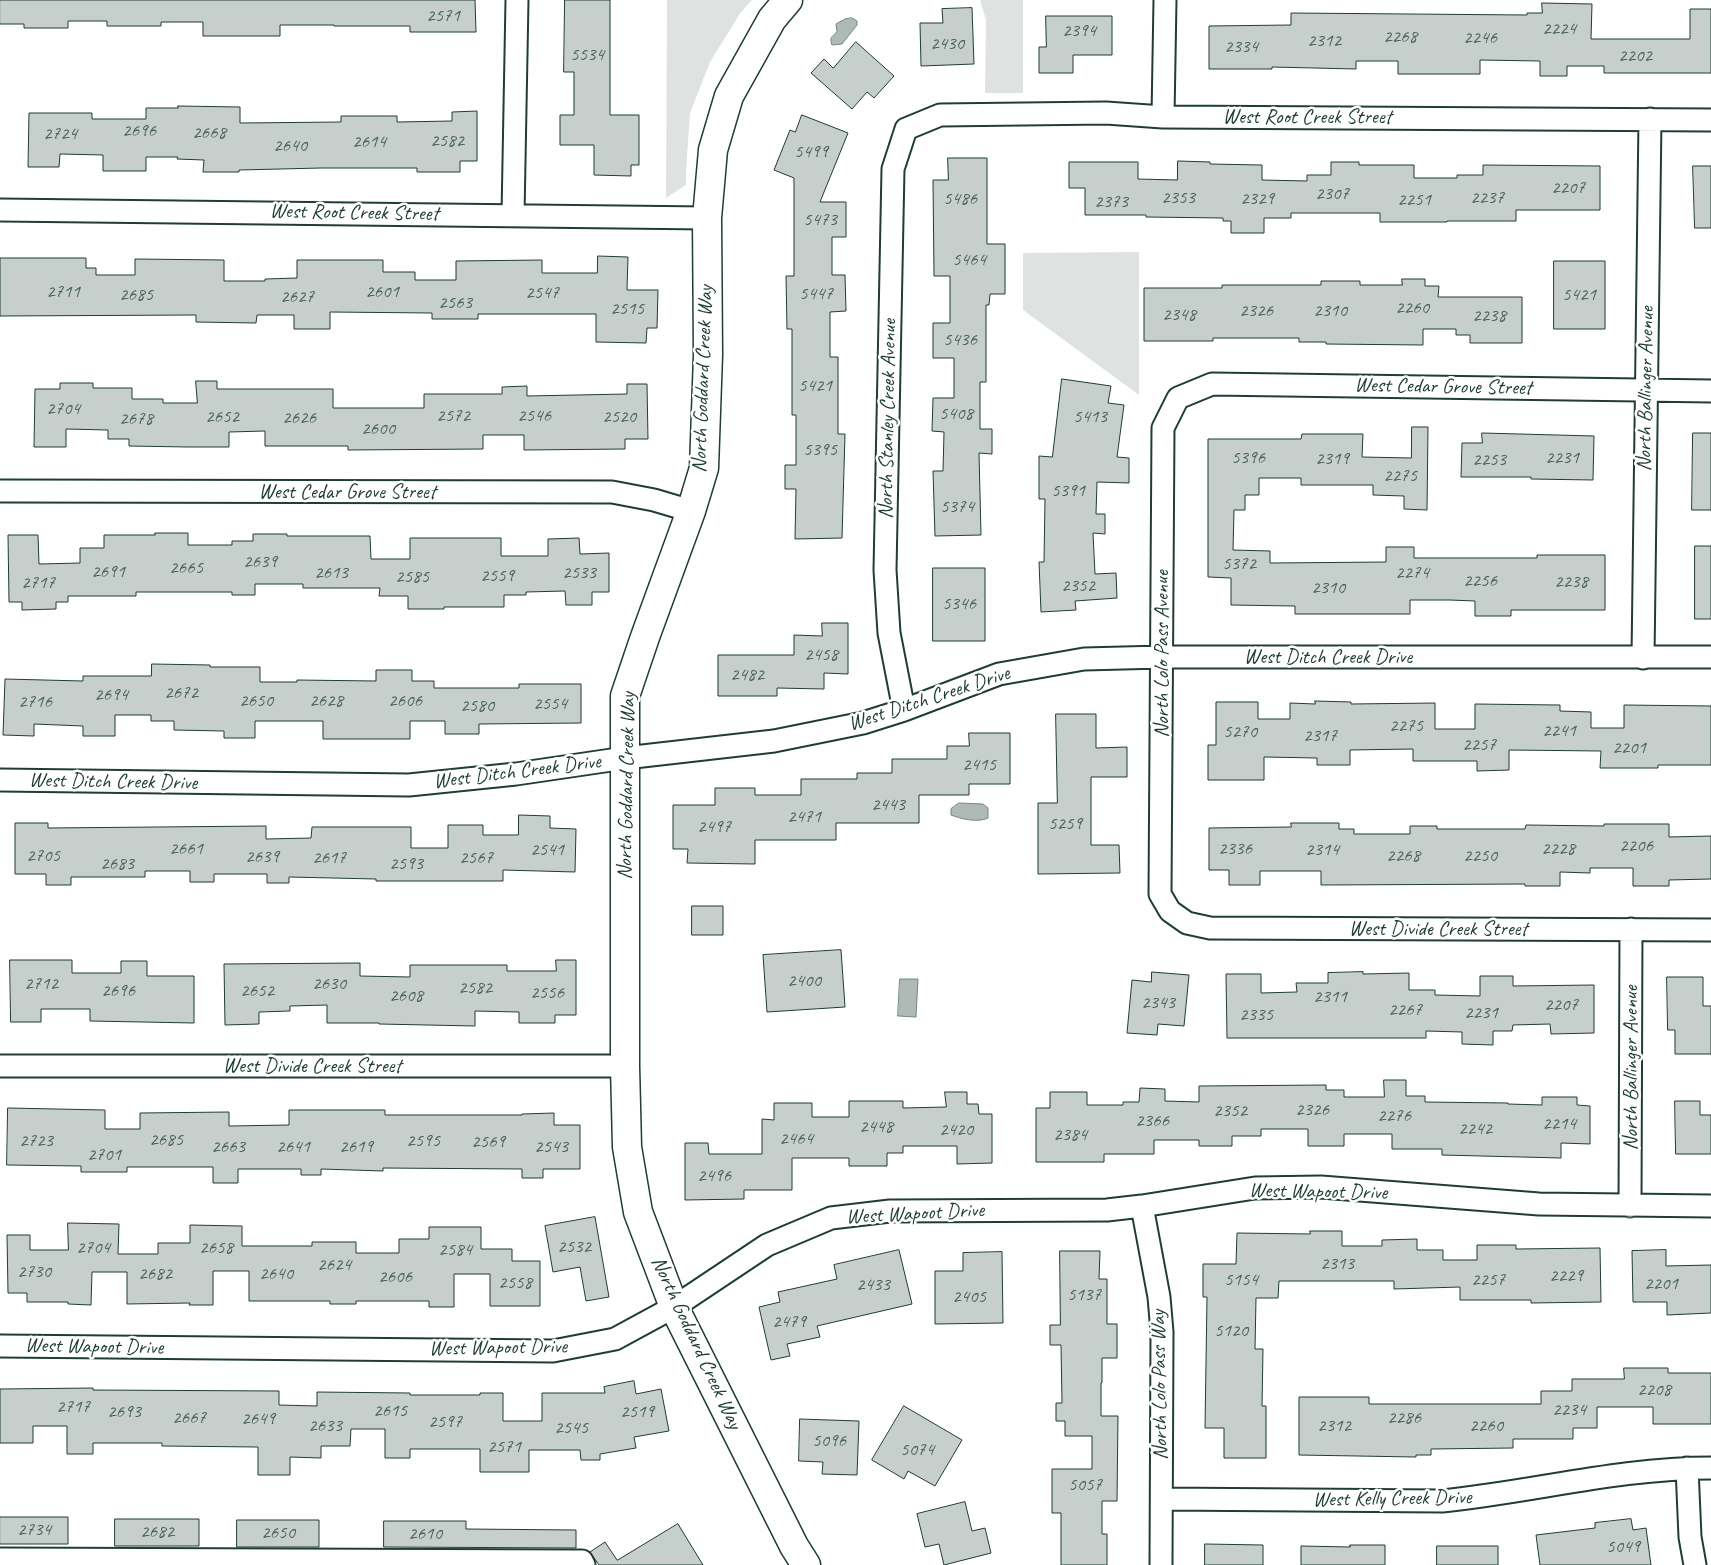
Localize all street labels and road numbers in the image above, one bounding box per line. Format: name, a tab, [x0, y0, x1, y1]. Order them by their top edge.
street label: West Root Creek Street	[1223, 104, 1391, 130]
street label: West Root Creek Street	[269, 199, 439, 227]
street label: North Goddard Creek Way	[687, 285, 719, 473]
street label: North Ballinger Avenue	[1632, 306, 1660, 472]
street label: North Stanley Creek Avenue	[874, 319, 902, 519]
street label: West Cedar Grove Street	[1354, 373, 1532, 401]
street label: West Cedar Grove Street	[258, 479, 436, 505]
street label: North Lolo Pass Avenue	[1149, 570, 1175, 738]
street label: West Ditch Creek Drive	[1244, 644, 1412, 670]
street label: West Ditch Creek Drive	[845, 661, 1013, 737]
street label: North Goddard Creek Way	[613, 692, 641, 880]
street label: West Ditch Creek Drive	[432, 749, 602, 795]
street label: West Ditch Creek Drive	[29, 768, 197, 796]
street label: West Divide Creek Street	[1349, 916, 1527, 942]
street label: North Ballinger Avenue	[1618, 986, 1644, 1150]
street label: West Divide Creek Street	[223, 1053, 401, 1079]
street label: West Wapoot Drive	[1249, 1178, 1387, 1206]
street label: West Wapoot Drive	[845, 1198, 985, 1230]
street label: North Goddard Creek Way	[645, 1253, 747, 1433]
street label: North Lolo Pass Way	[1146, 1310, 1174, 1460]
street label: West Wapoot Drive	[25, 1333, 163, 1361]
street label: West Wapoot Drive	[429, 1334, 567, 1362]
street label: West Kelly Creek Drive	[1312, 1485, 1472, 1513]

